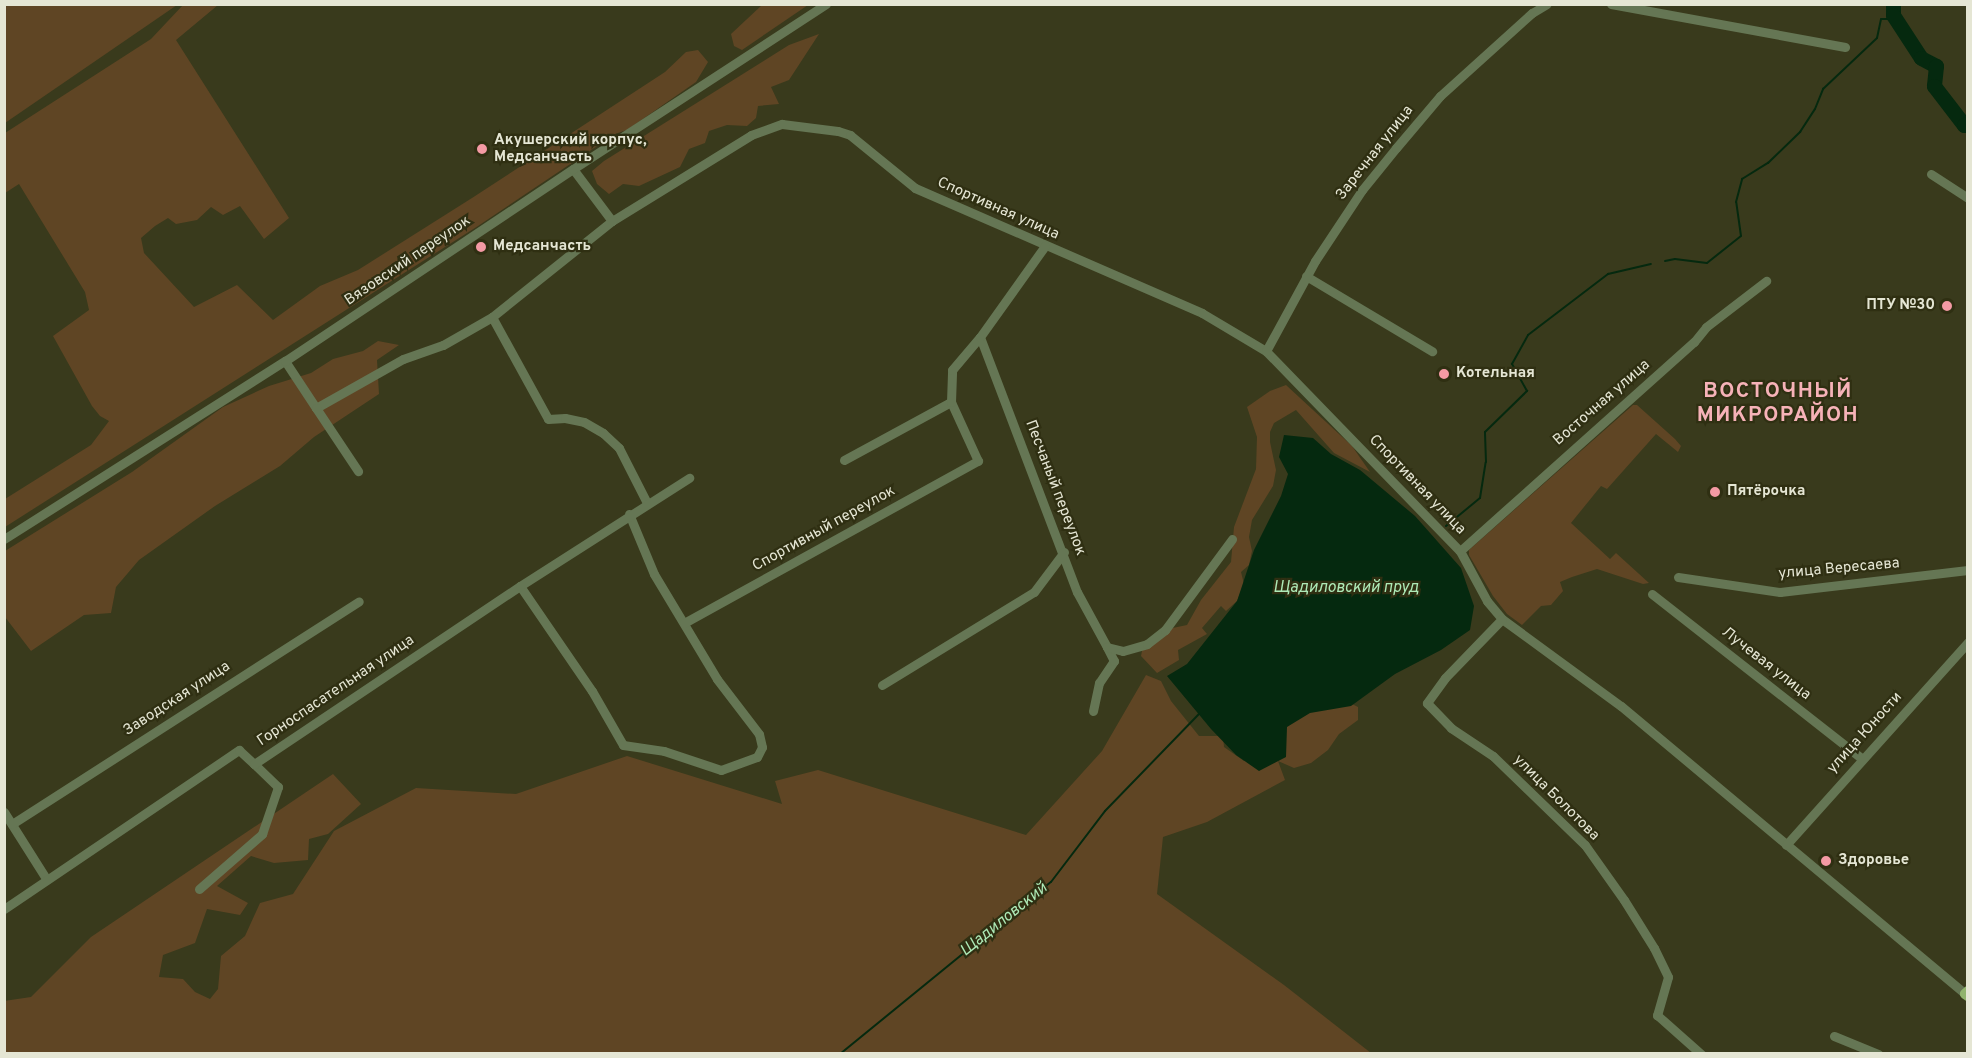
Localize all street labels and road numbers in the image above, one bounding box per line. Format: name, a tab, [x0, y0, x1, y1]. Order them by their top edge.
street label: Заречная улица	[1333, 102, 1417, 204]
street label: Спортивная улица	[934, 174, 1062, 244]
street label: Вязовский переулок	[342, 212, 474, 310]
street label: Восточная улица	[1550, 356, 1654, 450]
street label: Песчаный переулок	[1021, 418, 1089, 558]
street label: Спортивная улица	[1365, 431, 1469, 539]
street label: Спортивный переулок	[749, 482, 899, 576]
street label: улица Вересаева	[1778, 555, 1900, 583]
street label: Лучевая улица	[1718, 624, 1814, 704]
street label: Горноспасательная улица	[254, 632, 418, 750]
street label: Заводская улица	[120, 658, 234, 740]
street label: улица Юности	[1824, 689, 1906, 777]
street label: улица Болотова	[1509, 751, 1603, 845]

